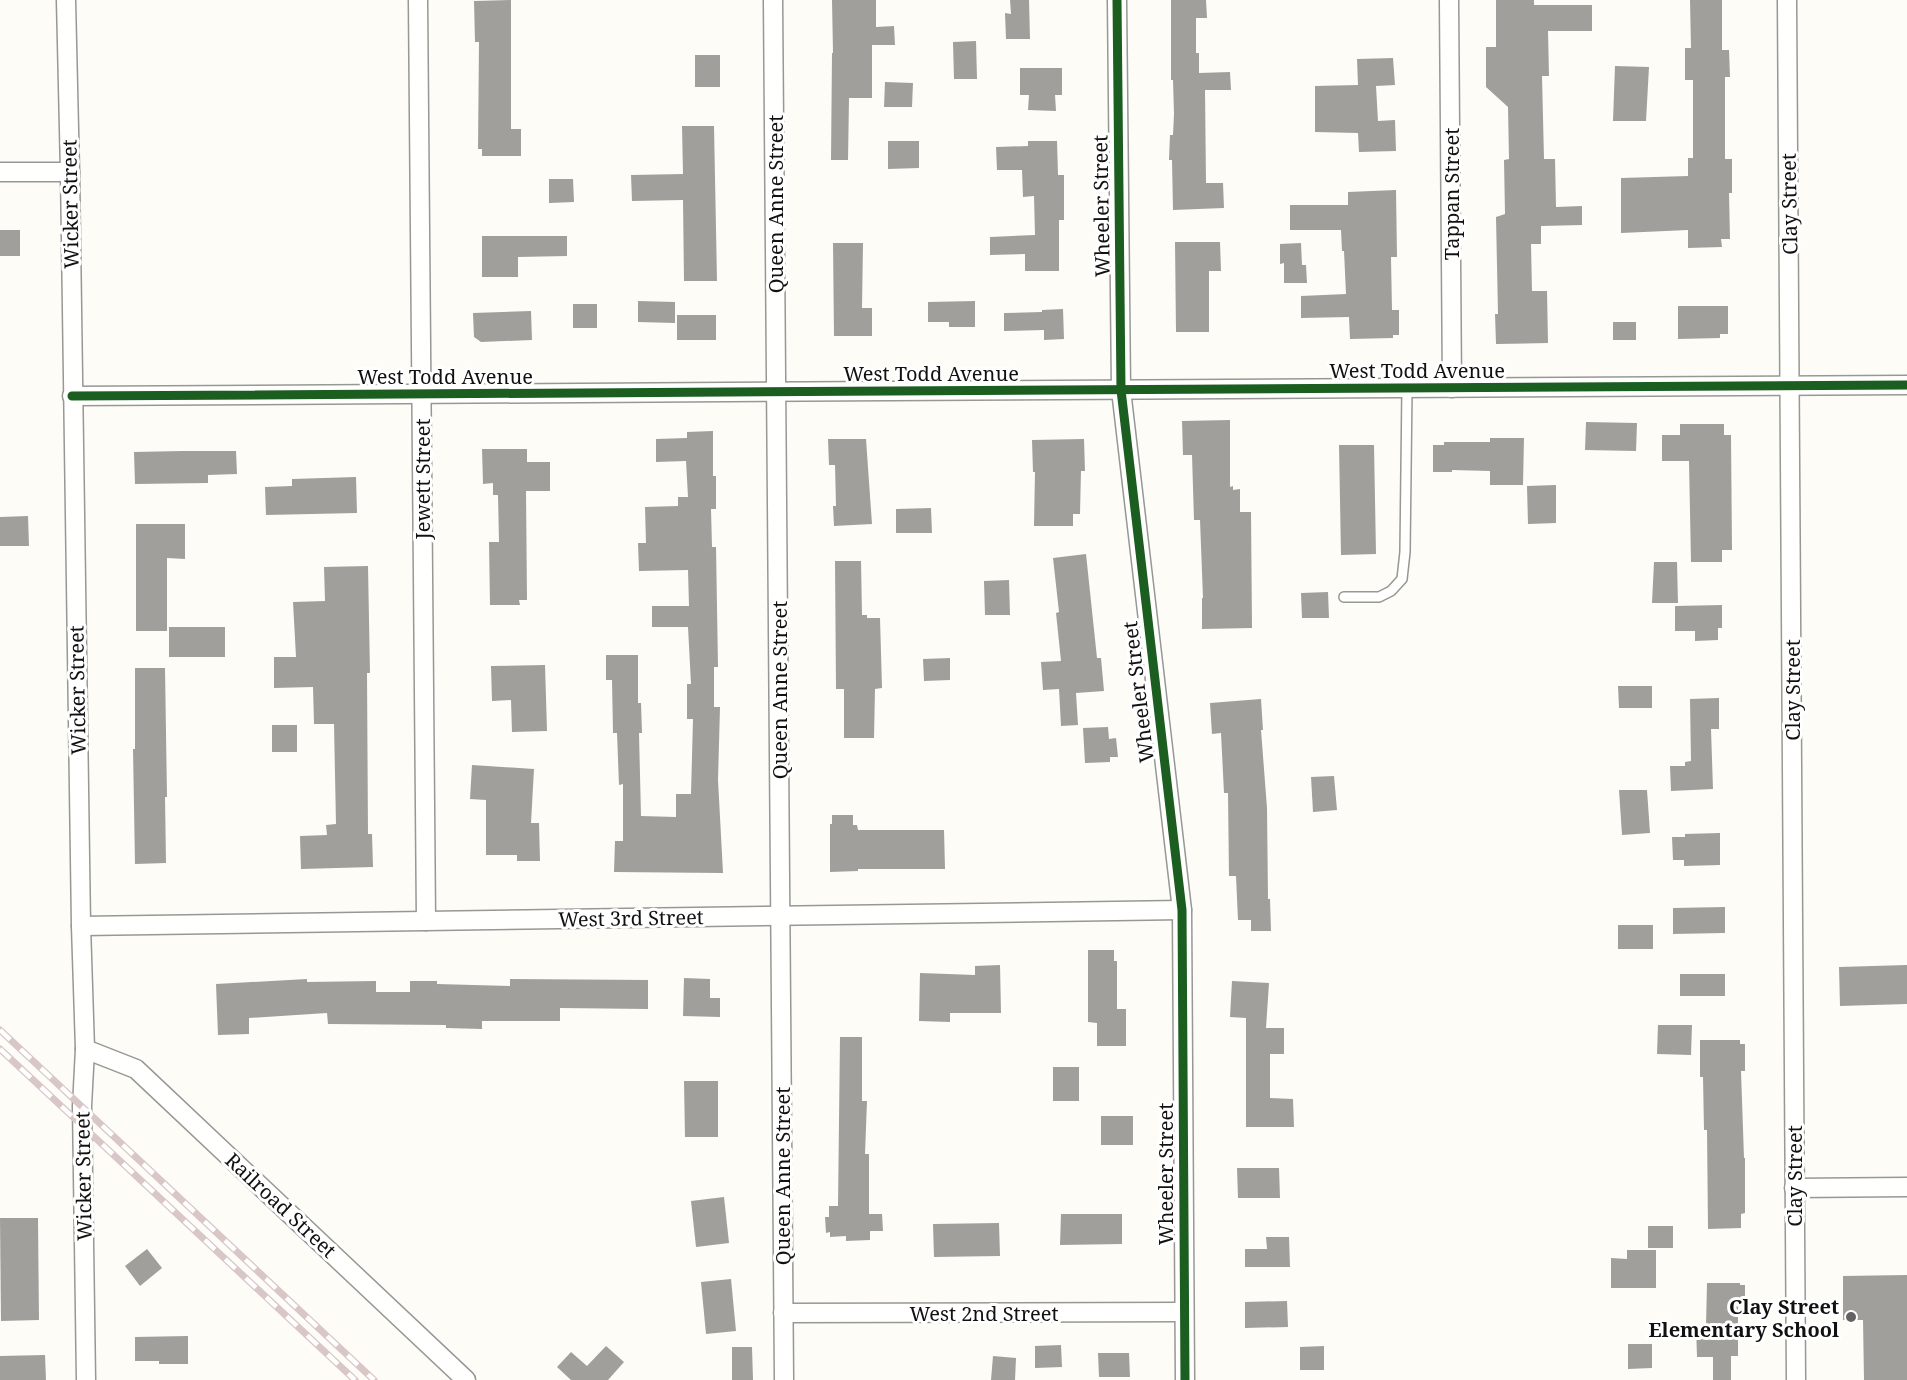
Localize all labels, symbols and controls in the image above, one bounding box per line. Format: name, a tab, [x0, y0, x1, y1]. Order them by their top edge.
street label: Queen Anne Street	[762, 115, 789, 293]
street label: Tappan Street	[1438, 128, 1465, 260]
street label: Wheeler Street	[1086, 135, 1116, 277]
street label: Wicker Street	[55, 139, 85, 269]
street label: Clay Street	[1775, 153, 1803, 255]
street label: West Todd Avenue	[1329, 357, 1505, 384]
street label: West Todd Avenue	[843, 360, 1019, 387]
street label: West Todd Avenue	[357, 363, 533, 390]
street label: Jewett Street	[409, 419, 436, 540]
street label: Queen Anne Street	[766, 601, 793, 779]
street label: Wheeler Street	[1116, 620, 1160, 764]
street label: Wicker Street	[62, 625, 92, 755]
street label: Clay Street	[1779, 639, 1806, 741]
street label: West 3rd Street	[558, 903, 704, 933]
street label: Queen Anne Street	[769, 1087, 796, 1265]
street label: Wheeler Street	[1152, 1103, 1179, 1245]
street label: Wicker Street	[68, 1111, 98, 1241]
street label: Clay Street	[1781, 1125, 1808, 1227]
street label: Railroad Street	[220, 1147, 342, 1263]
place label: Clay Street Elementary School	[1649, 1293, 1839, 1343]
street label: West 2nd Street	[909, 1300, 1059, 1327]
marker: Clay Street Elementary School	[1844, 1310, 1858, 1324]

